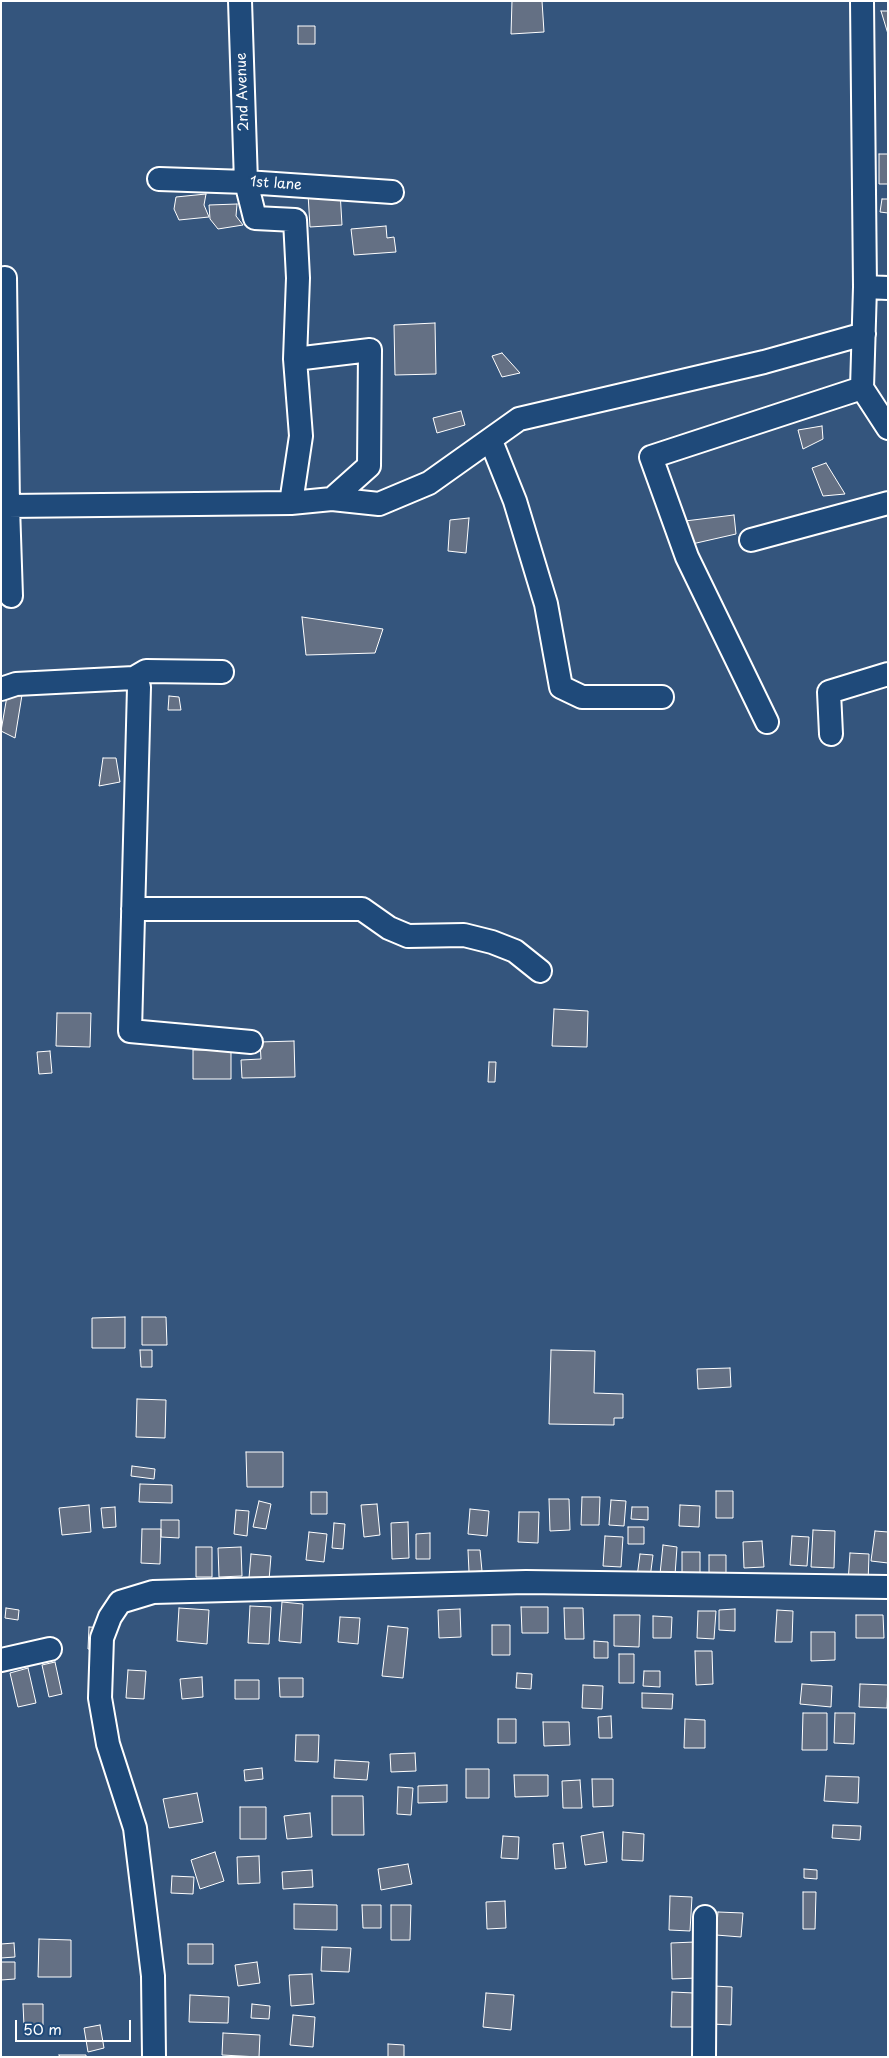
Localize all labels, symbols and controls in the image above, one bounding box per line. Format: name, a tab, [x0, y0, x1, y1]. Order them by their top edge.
street label: 2nd Avenue	[233, 52, 253, 132]
street label: 1st lane	[250, 174, 302, 194]
scale bar	[18, 2010, 134, 2042]
text: 50 m	[23, 2017, 62, 2040]

